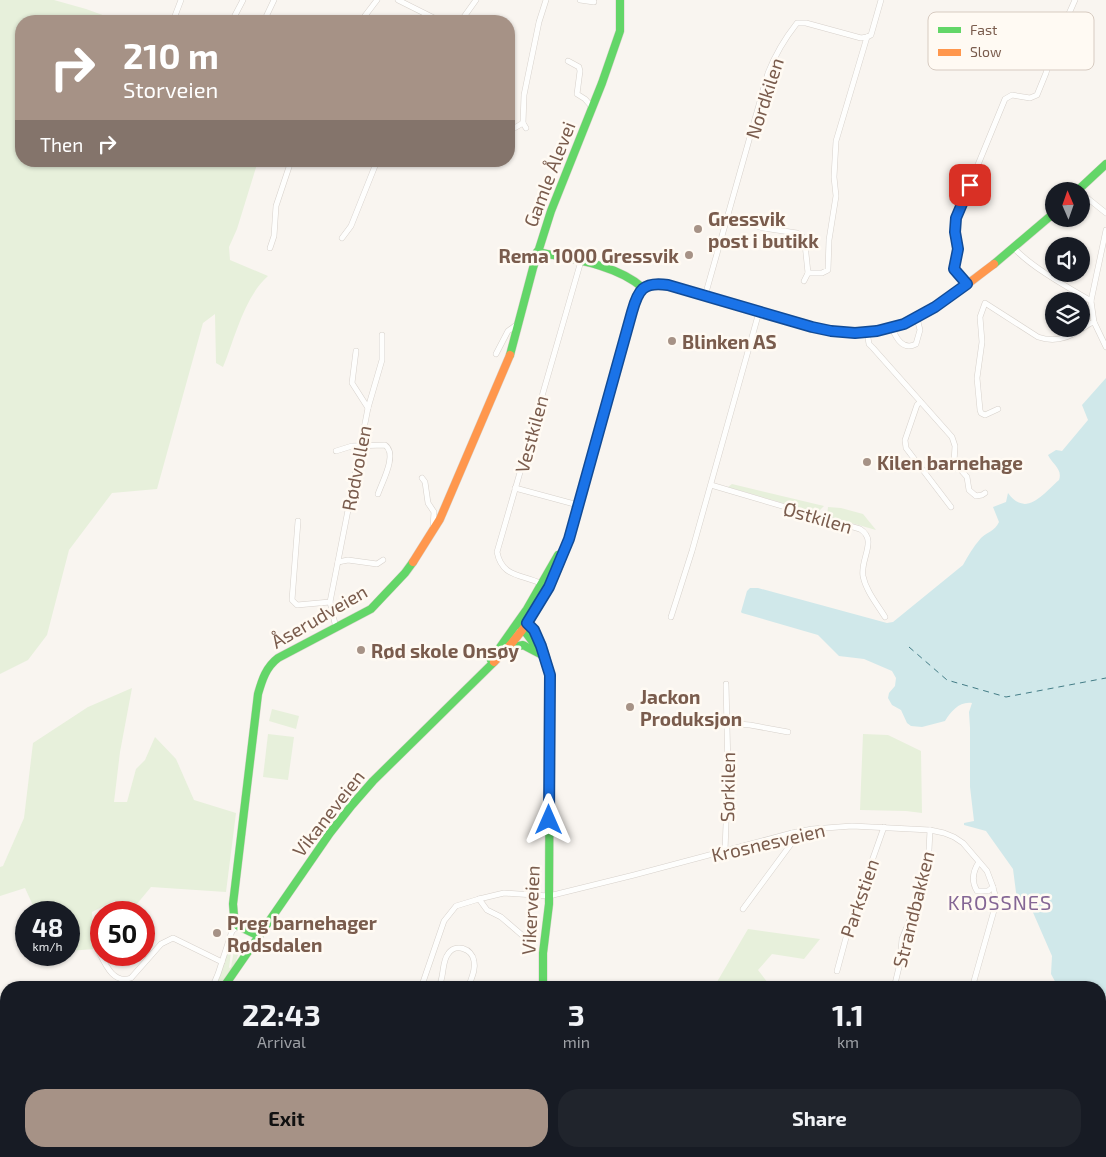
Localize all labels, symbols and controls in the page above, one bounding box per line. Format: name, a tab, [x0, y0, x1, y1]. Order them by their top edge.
legend	[928, 12, 1094, 70]
text: Fast	[970, 21, 997, 38]
text: 210 m	[123, 34, 219, 76]
icon: right	[40, 35, 105, 100]
text: Slow	[970, 43, 1002, 60]
street label: Nordkilen	[740, 55, 788, 141]
text: Storveien	[123, 76, 218, 102]
street label: Gamle Ålevei	[518, 118, 580, 230]
icon: right	[93, 130, 121, 158]
text: Then	[40, 133, 83, 156]
pin	[949, 164, 991, 206]
icon: arrive	[956, 171, 984, 199]
north arrow	[1045, 182, 1090, 228]
map controls	[1045, 182, 1090, 337]
place label: Gressvik post i butikk	[708, 207, 819, 252]
marker: Gressvik post i butikk	[692, 223, 704, 235]
button: sound	[1045, 237, 1090, 282]
place label: Rema 1000 Gressvik	[498, 244, 679, 267]
marker: Rema 1000 Gressvik	[683, 249, 695, 261]
button: layers	[1045, 292, 1090, 337]
place label: Blinken AS	[682, 330, 777, 353]
marker: Blinken AS	[666, 335, 678, 347]
street label: Vestkilen	[510, 393, 552, 475]
street label: Rødvollen	[336, 423, 376, 513]
place label: Kilen barnehage	[877, 451, 1023, 474]
marker: Kilen barnehage	[861, 456, 873, 468]
street label: Østkilen	[781, 496, 855, 538]
street label: Åserudveien	[267, 579, 371, 653]
place label: Rød skole Onsøy	[371, 639, 519, 663]
marker: Rød skole Onsøy	[355, 644, 367, 656]
place label: Jackon Produksjon	[640, 685, 742, 730]
marker: Jackon Produksjon	[624, 701, 636, 713]
street label: Sørkilen	[715, 752, 739, 822]
street label: Vikaneveien	[287, 765, 369, 861]
position arrow	[522, 793, 574, 845]
street label: Krosnesveien	[709, 818, 827, 866]
street label: Strandbakken	[887, 848, 939, 970]
street label: Parkstien	[835, 856, 883, 940]
street label: Vikerveien	[516, 865, 544, 955]
district label: KROSSNES	[948, 890, 1052, 914]
speed limit sign: 50	[90, 901, 155, 966]
place label: Preg barnehager Rødsdalen	[227, 911, 377, 956]
text: 48	[32, 912, 63, 942]
marker: Preg barnehager Rødsdalen	[211, 927, 223, 939]
text: km/h	[33, 939, 62, 953]
text: 22:43	[242, 996, 321, 1032]
text: 3	[568, 996, 585, 1032]
text: 1.1	[832, 996, 864, 1032]
text: Arrival	[257, 1032, 306, 1051]
text: min	[563, 1032, 590, 1051]
text: km	[837, 1032, 859, 1051]
button: Exit	[25, 1089, 548, 1147]
button: Share	[558, 1089, 1081, 1147]

